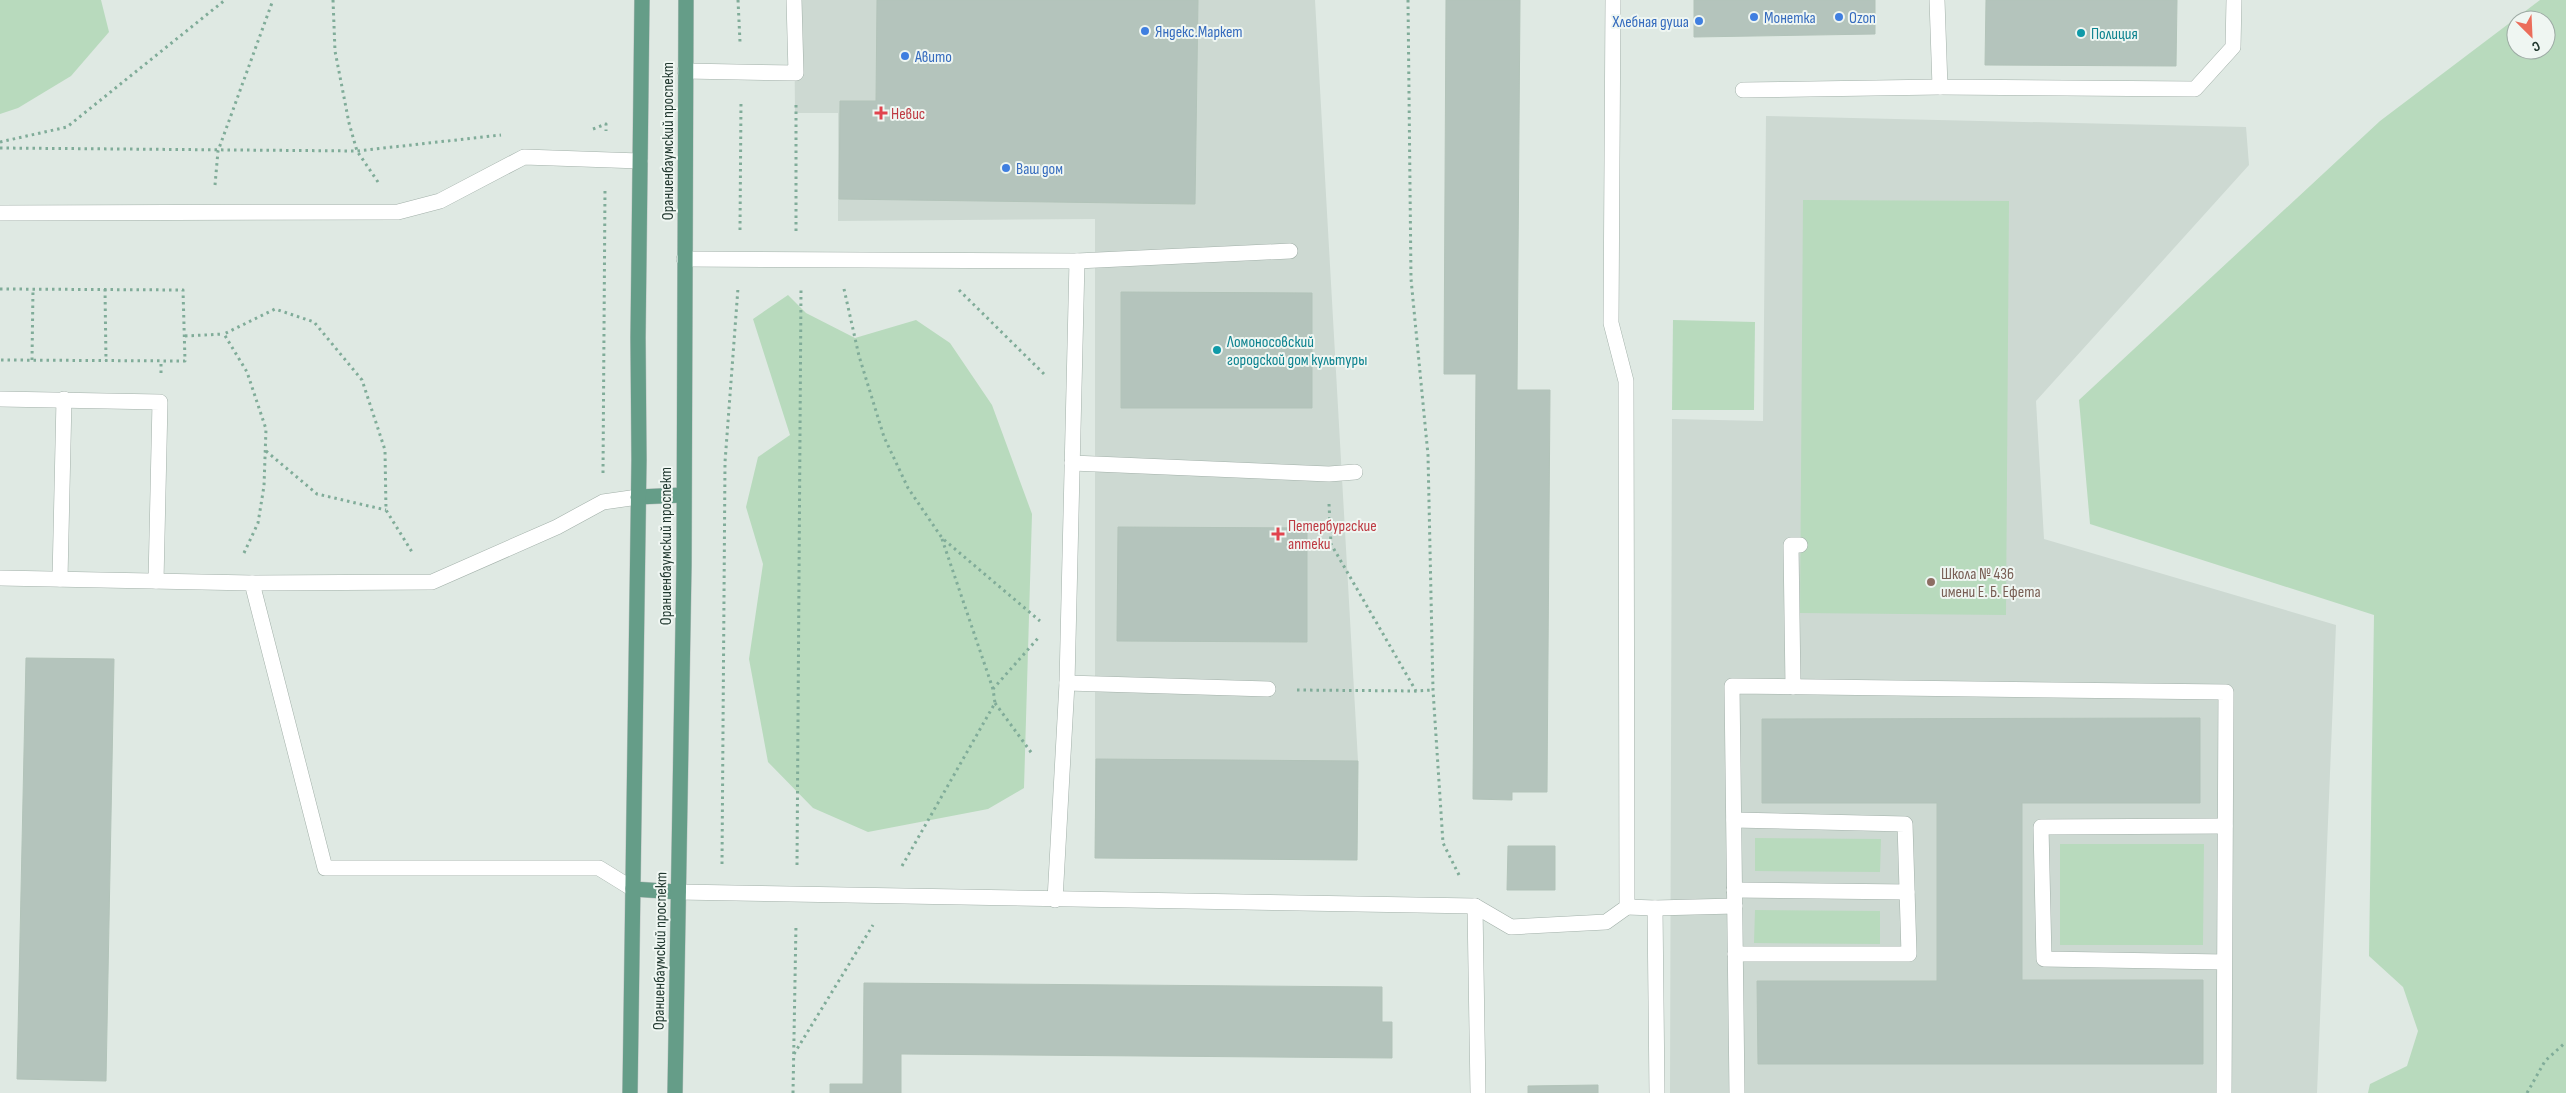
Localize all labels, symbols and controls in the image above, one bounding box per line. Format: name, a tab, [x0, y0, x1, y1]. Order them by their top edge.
place label: Монетка	[1764, 9, 1816, 28]
place label: Ozon	[1849, 9, 1876, 28]
north arrow	[2506, 10, 2556, 60]
marker: Монетка	[1748, 11, 1760, 23]
marker: Ozon	[1833, 11, 1845, 23]
place label: Хлебная душа	[1612, 13, 1689, 32]
marker: Хлебная душа	[1693, 15, 1705, 27]
place label: Яндекс.Маркет	[1155, 23, 1243, 42]
marker: Яндекс.Маркет	[1139, 25, 1151, 37]
place label: Полиция	[2091, 25, 2138, 44]
marker: Полиция	[2075, 27, 2087, 39]
text: С	[2529, 37, 2543, 56]
place label: Авито	[914, 48, 952, 67]
marker: Авито	[899, 50, 911, 62]
street label: Ораниенбаумский проспект	[659, 62, 678, 220]
place label: Невис	[891, 105, 925, 124]
marker: Невис	[875, 107, 887, 119]
place label: Ваш дом	[1016, 160, 1063, 179]
marker: Ваш дом	[1000, 162, 1012, 174]
place label: Ломоносовский городской дом культуры	[1226, 333, 1367, 370]
marker: Ломоносовский городской дом культуры	[1211, 344, 1223, 356]
street label: Ораниенбаумский проспект	[657, 467, 676, 625]
place label: Петербургские аптеки	[1288, 517, 1377, 554]
marker: Петербургские аптеки	[1272, 528, 1284, 540]
place label: Школа № 436 имени Е. Б. Ефета	[1941, 565, 2041, 602]
marker: Школа № 436 имени Е. Б. Ефета	[1925, 576, 1937, 588]
street label: Ораниенбаумский проспект	[650, 872, 671, 1030]

